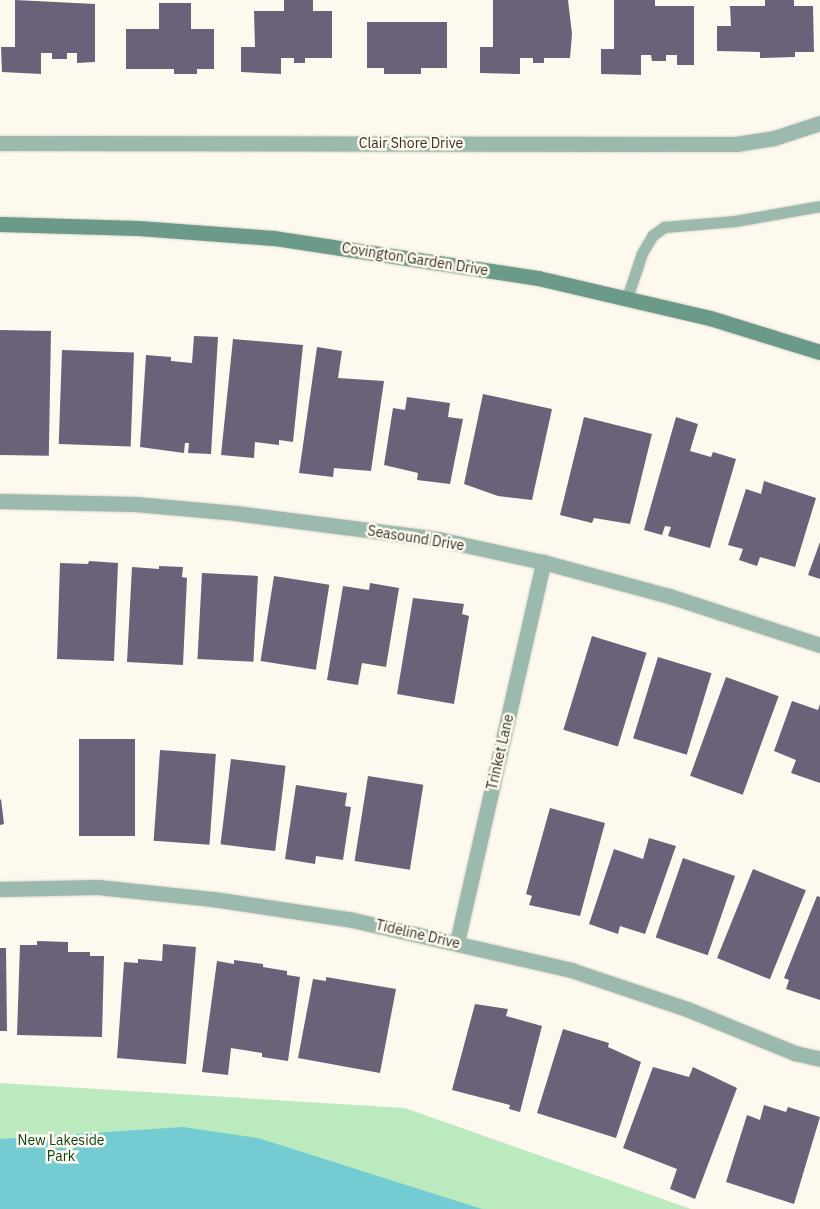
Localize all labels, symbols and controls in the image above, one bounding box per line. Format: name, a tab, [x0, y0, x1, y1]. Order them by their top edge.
street label: Clair Shore Drive	[359, 135, 463, 151]
street label: Covington Garden Drive	[341, 239, 489, 279]
street label: Seasound Drive	[366, 522, 466, 554]
street label: Trinket Lane	[483, 713, 517, 791]
street label: Tideline Drive	[374, 916, 462, 952]
park label: New Lakeside Park	[18, 1132, 104, 1164]

